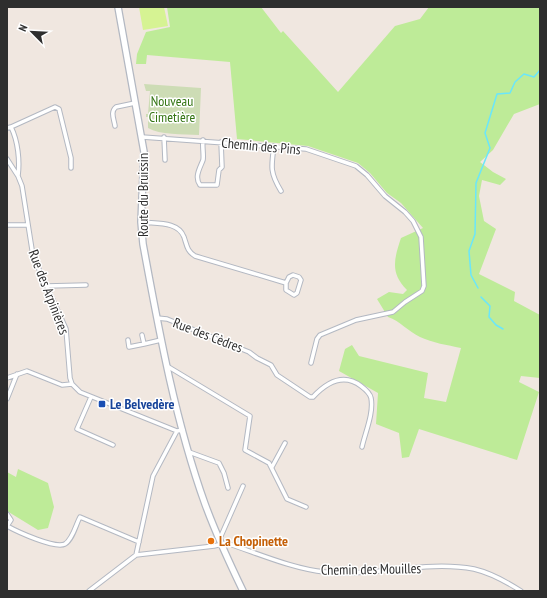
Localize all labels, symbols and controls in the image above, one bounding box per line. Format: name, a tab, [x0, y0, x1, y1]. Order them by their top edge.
north arrow	[12, 12, 52, 52]
text: N	[15, 22, 30, 33]
park label: Nouveau Cimetière	[149, 92, 196, 126]
street label: Chemin des Pins	[221, 134, 302, 158]
street label: Route du Bruissin	[134, 153, 152, 237]
street label: Rue des Arpinières	[25, 247, 74, 337]
street label: Rue des Cèdres	[171, 313, 246, 357]
place label: Le Belvedère	[110, 395, 175, 413]
marker: Le Belvedère	[97, 399, 107, 409]
place label: La Chopinette	[219, 532, 288, 550]
marker: La Chopinette	[206, 536, 216, 546]
street label: Chemin des Mouilles	[321, 559, 422, 579]

